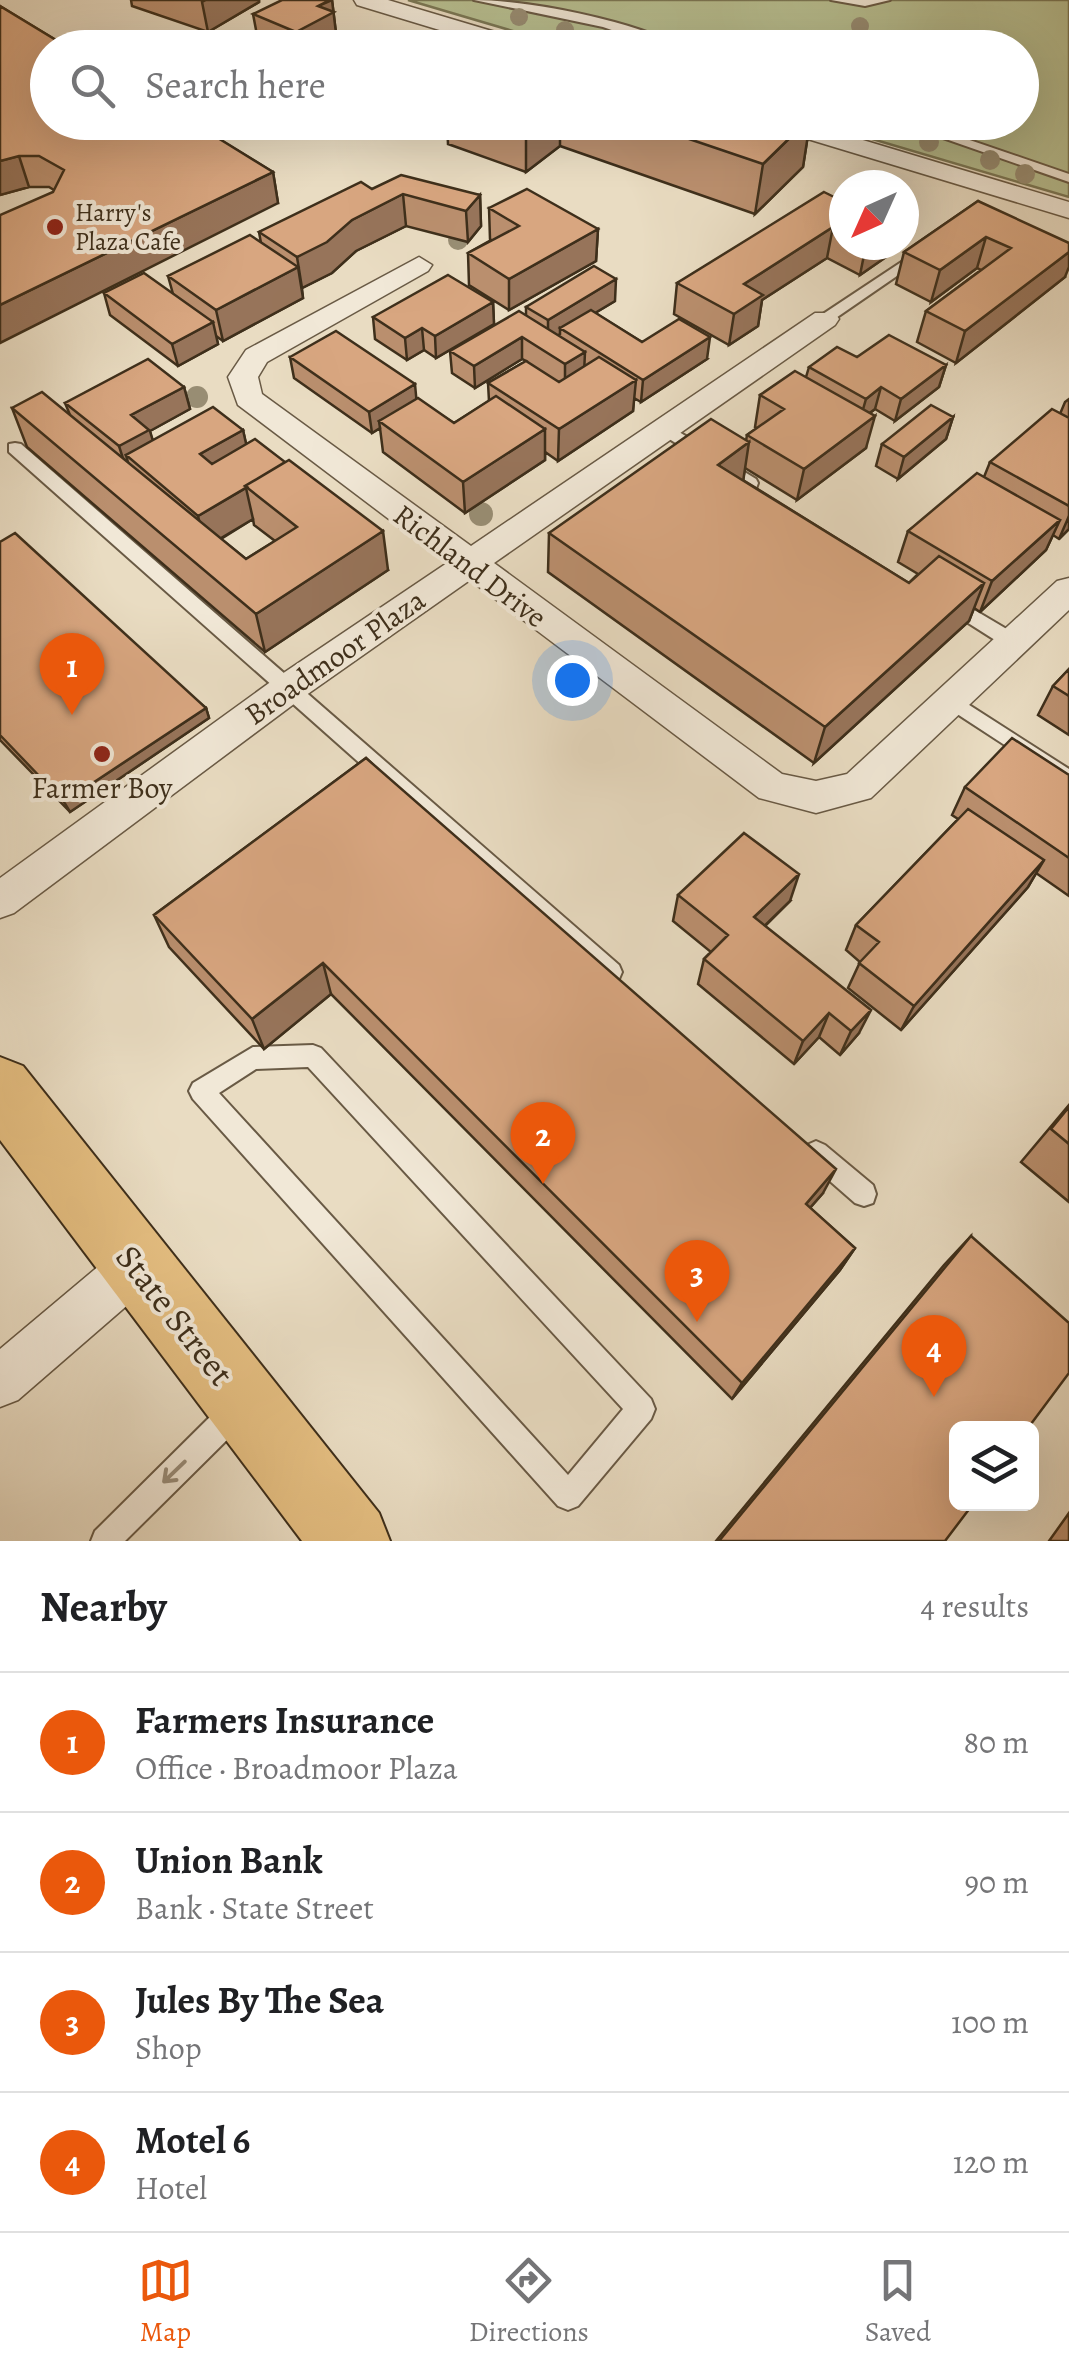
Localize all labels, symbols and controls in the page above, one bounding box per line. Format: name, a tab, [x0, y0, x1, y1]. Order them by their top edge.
search box	[30, 30, 1039, 140]
icon: search	[65, 58, 120, 113]
text: Search here	[145, 59, 326, 111]
north arrow	[829, 170, 919, 260]
place label: Harry's Plaza Cafe	[75, 196, 181, 259]
marker: Harry's Plaza Cafe	[44, 216, 66, 238]
street label: Richland Drive	[385, 495, 555, 637]
street label: Broadmoor Plaza	[237, 580, 433, 734]
pin: 1	[40, 632, 104, 715]
your location	[547, 655, 598, 706]
marker: Farmer Boy	[91, 743, 113, 765]
place label: Farmer Boy	[32, 768, 173, 808]
pin: 2	[510, 1102, 576, 1184]
street label: State Street	[105, 1235, 245, 1395]
pin: 3	[664, 1240, 730, 1322]
pin: 4	[902, 1314, 966, 1397]
map controls	[949, 1421, 1039, 1511]
button: layers	[949, 1421, 1039, 1511]
one-way arrow	[163, 1460, 187, 1484]
text: Nearby	[40, 1578, 167, 1635]
text: 4 results	[920, 1584, 1029, 1628]
text: Farmers Insurance	[135, 1694, 434, 1746]
text: 1	[67, 1720, 78, 1764]
text: 80 m	[963, 1720, 1029, 1764]
text: Office · Broadmoor Plaza	[135, 1746, 458, 1790]
text: Union Bank	[135, 1834, 323, 1886]
text: 2	[65, 1860, 80, 1904]
text: 90 m	[964, 1860, 1029, 1904]
text: Bank · State Street	[135, 1886, 374, 1930]
text: Jules By The Sea	[135, 1974, 384, 2026]
text: 3	[66, 2000, 79, 2044]
text: 100 m	[951, 2000, 1029, 2044]
text: Shop	[135, 2026, 202, 2070]
text: Motel 6	[135, 2114, 250, 2166]
text: 4	[65, 2140, 80, 2184]
text: 120 m	[953, 2140, 1029, 2184]
text: Hotel	[135, 2166, 207, 2210]
tab: Map	[138, 2253, 193, 2351]
tab: Directions	[469, 2253, 589, 2351]
tab: Saved	[865, 2253, 931, 2351]

